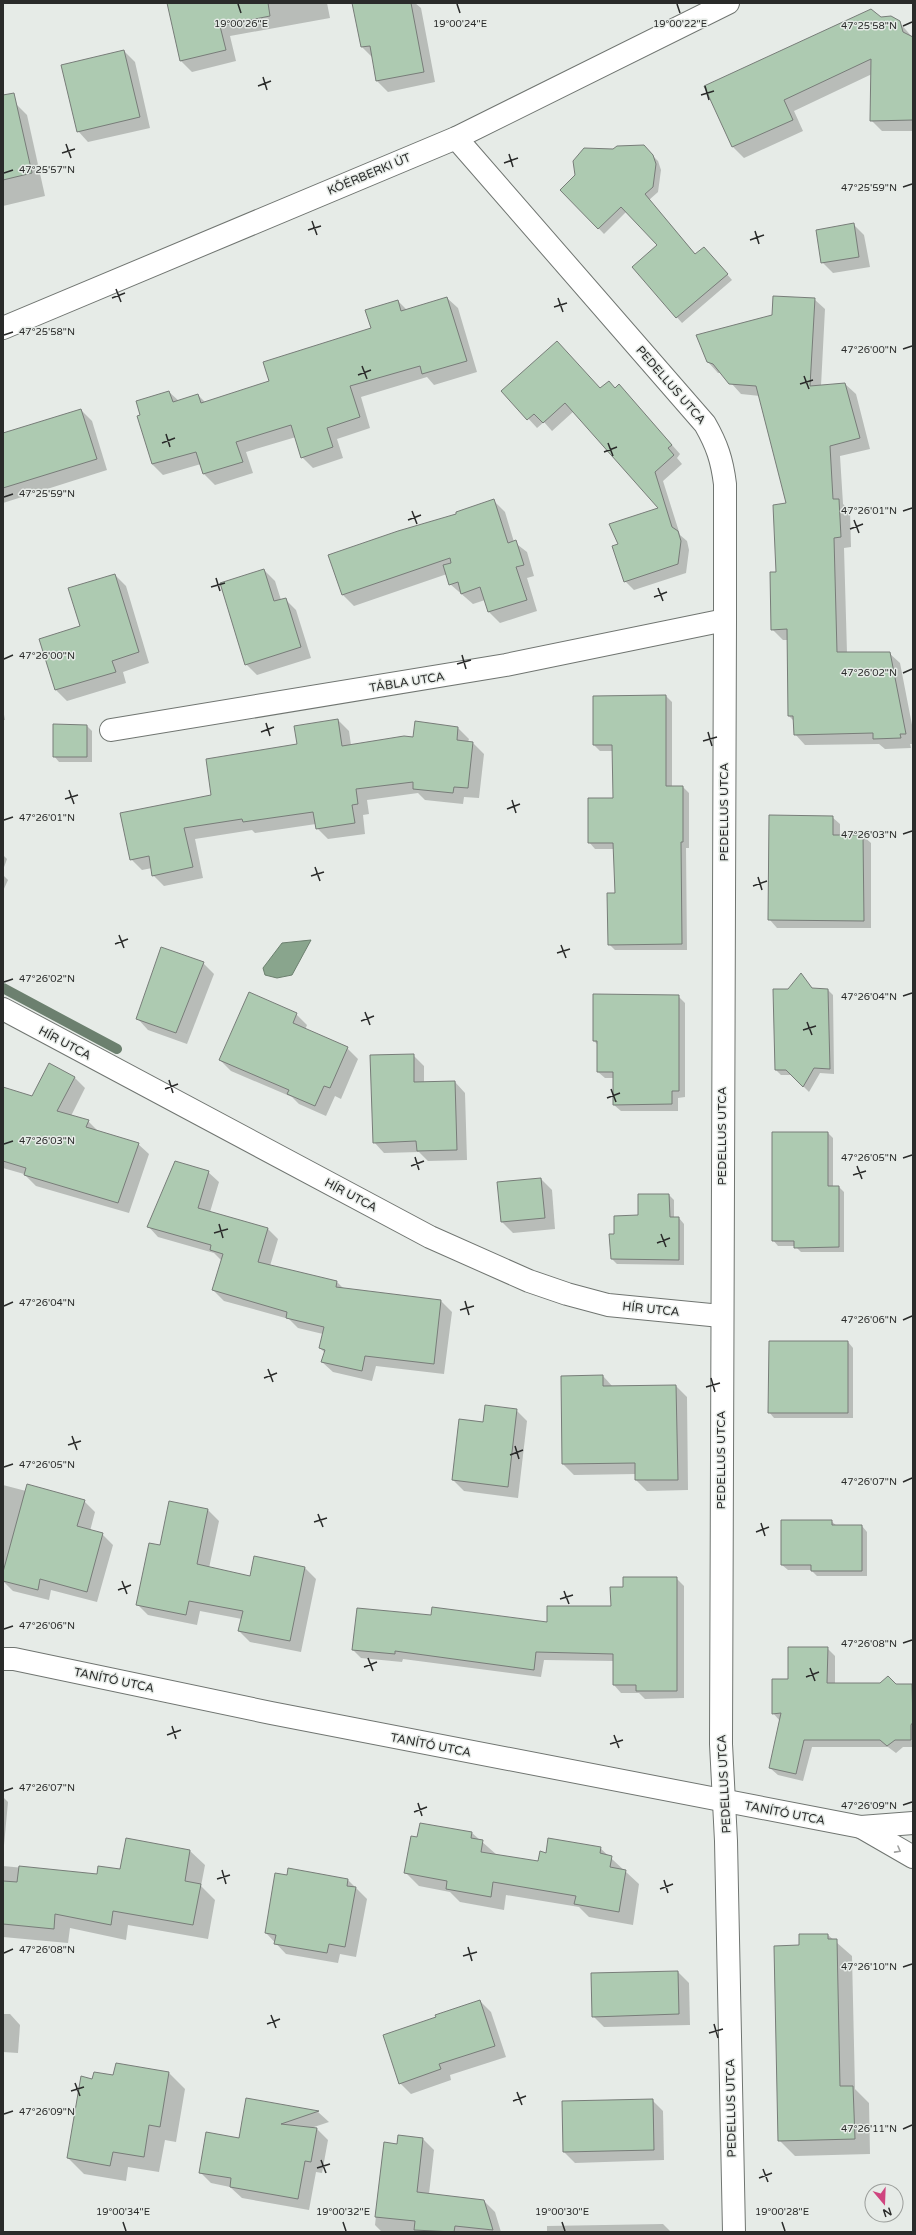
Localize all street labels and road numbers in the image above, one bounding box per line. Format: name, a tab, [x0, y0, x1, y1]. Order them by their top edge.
street label: KŐÉRBERKI ÚT	[325, 150, 413, 198]
street label: PEDELLUS UTCA	[633, 343, 709, 427]
street label: TÁBLA UTCA	[368, 669, 446, 695]
street label: PEDELLUS UTCA	[717, 762, 731, 862]
street label: HÍR UTCA	[36, 1023, 94, 1063]
street label: PEDELLUS UTCA	[715, 1086, 729, 1186]
street label: HÍR UTCA	[322, 1175, 380, 1215]
street label: HÍR UTCA	[622, 1299, 680, 1319]
street label: PEDELLUS UTCA	[714, 1410, 728, 1510]
street label: TANÍTÓ UTCA	[73, 1665, 156, 1695]
street label: TANÍTÓ UTCA	[389, 1730, 473, 1760]
street label: PEDELLUS UTCA	[714, 1734, 734, 1834]
street label: TANÍTÓ UTCA	[743, 1798, 827, 1828]
street label: PEDELLUS UTCA	[723, 2058, 739, 2158]

